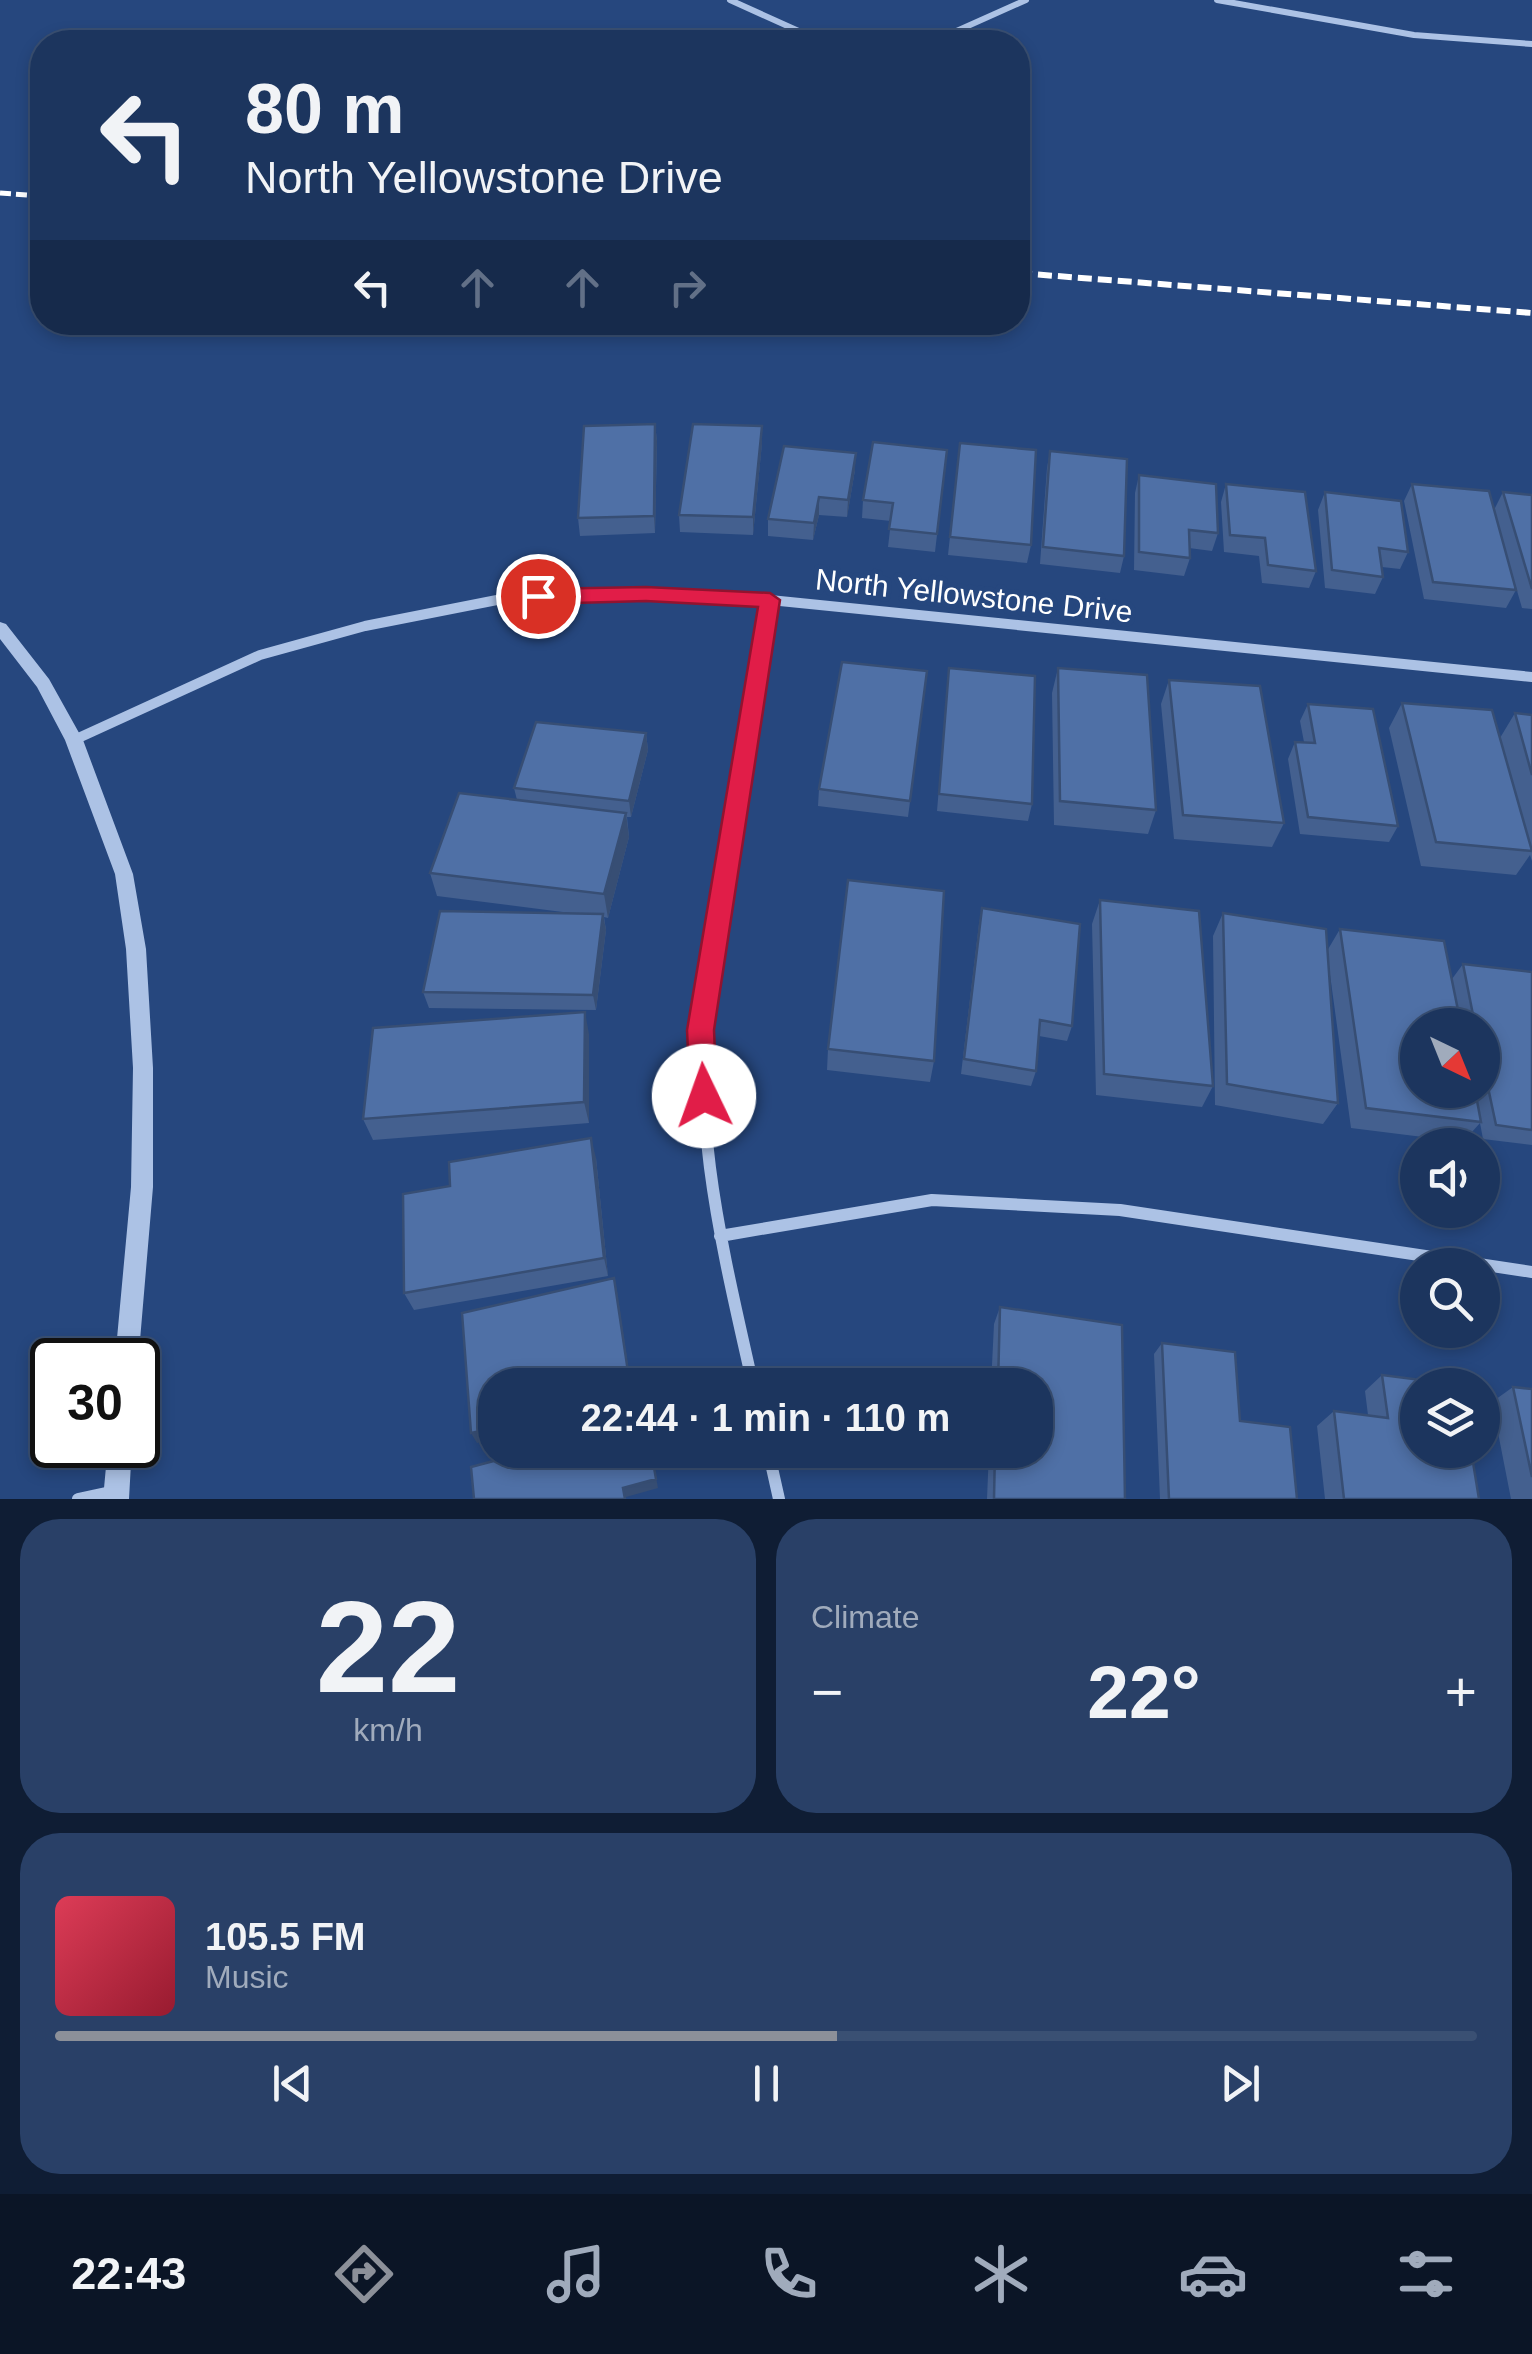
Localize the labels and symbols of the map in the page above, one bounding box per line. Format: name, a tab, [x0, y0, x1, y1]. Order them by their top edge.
pin	[496, 554, 581, 639]
street label: North Yellowstone Drive	[814, 562, 1134, 629]
north arrow	[1400, 1008, 1500, 1108]
position arrow	[652, 1044, 756, 1148]
speed limit sign: 30	[30, 1338, 160, 1468]

